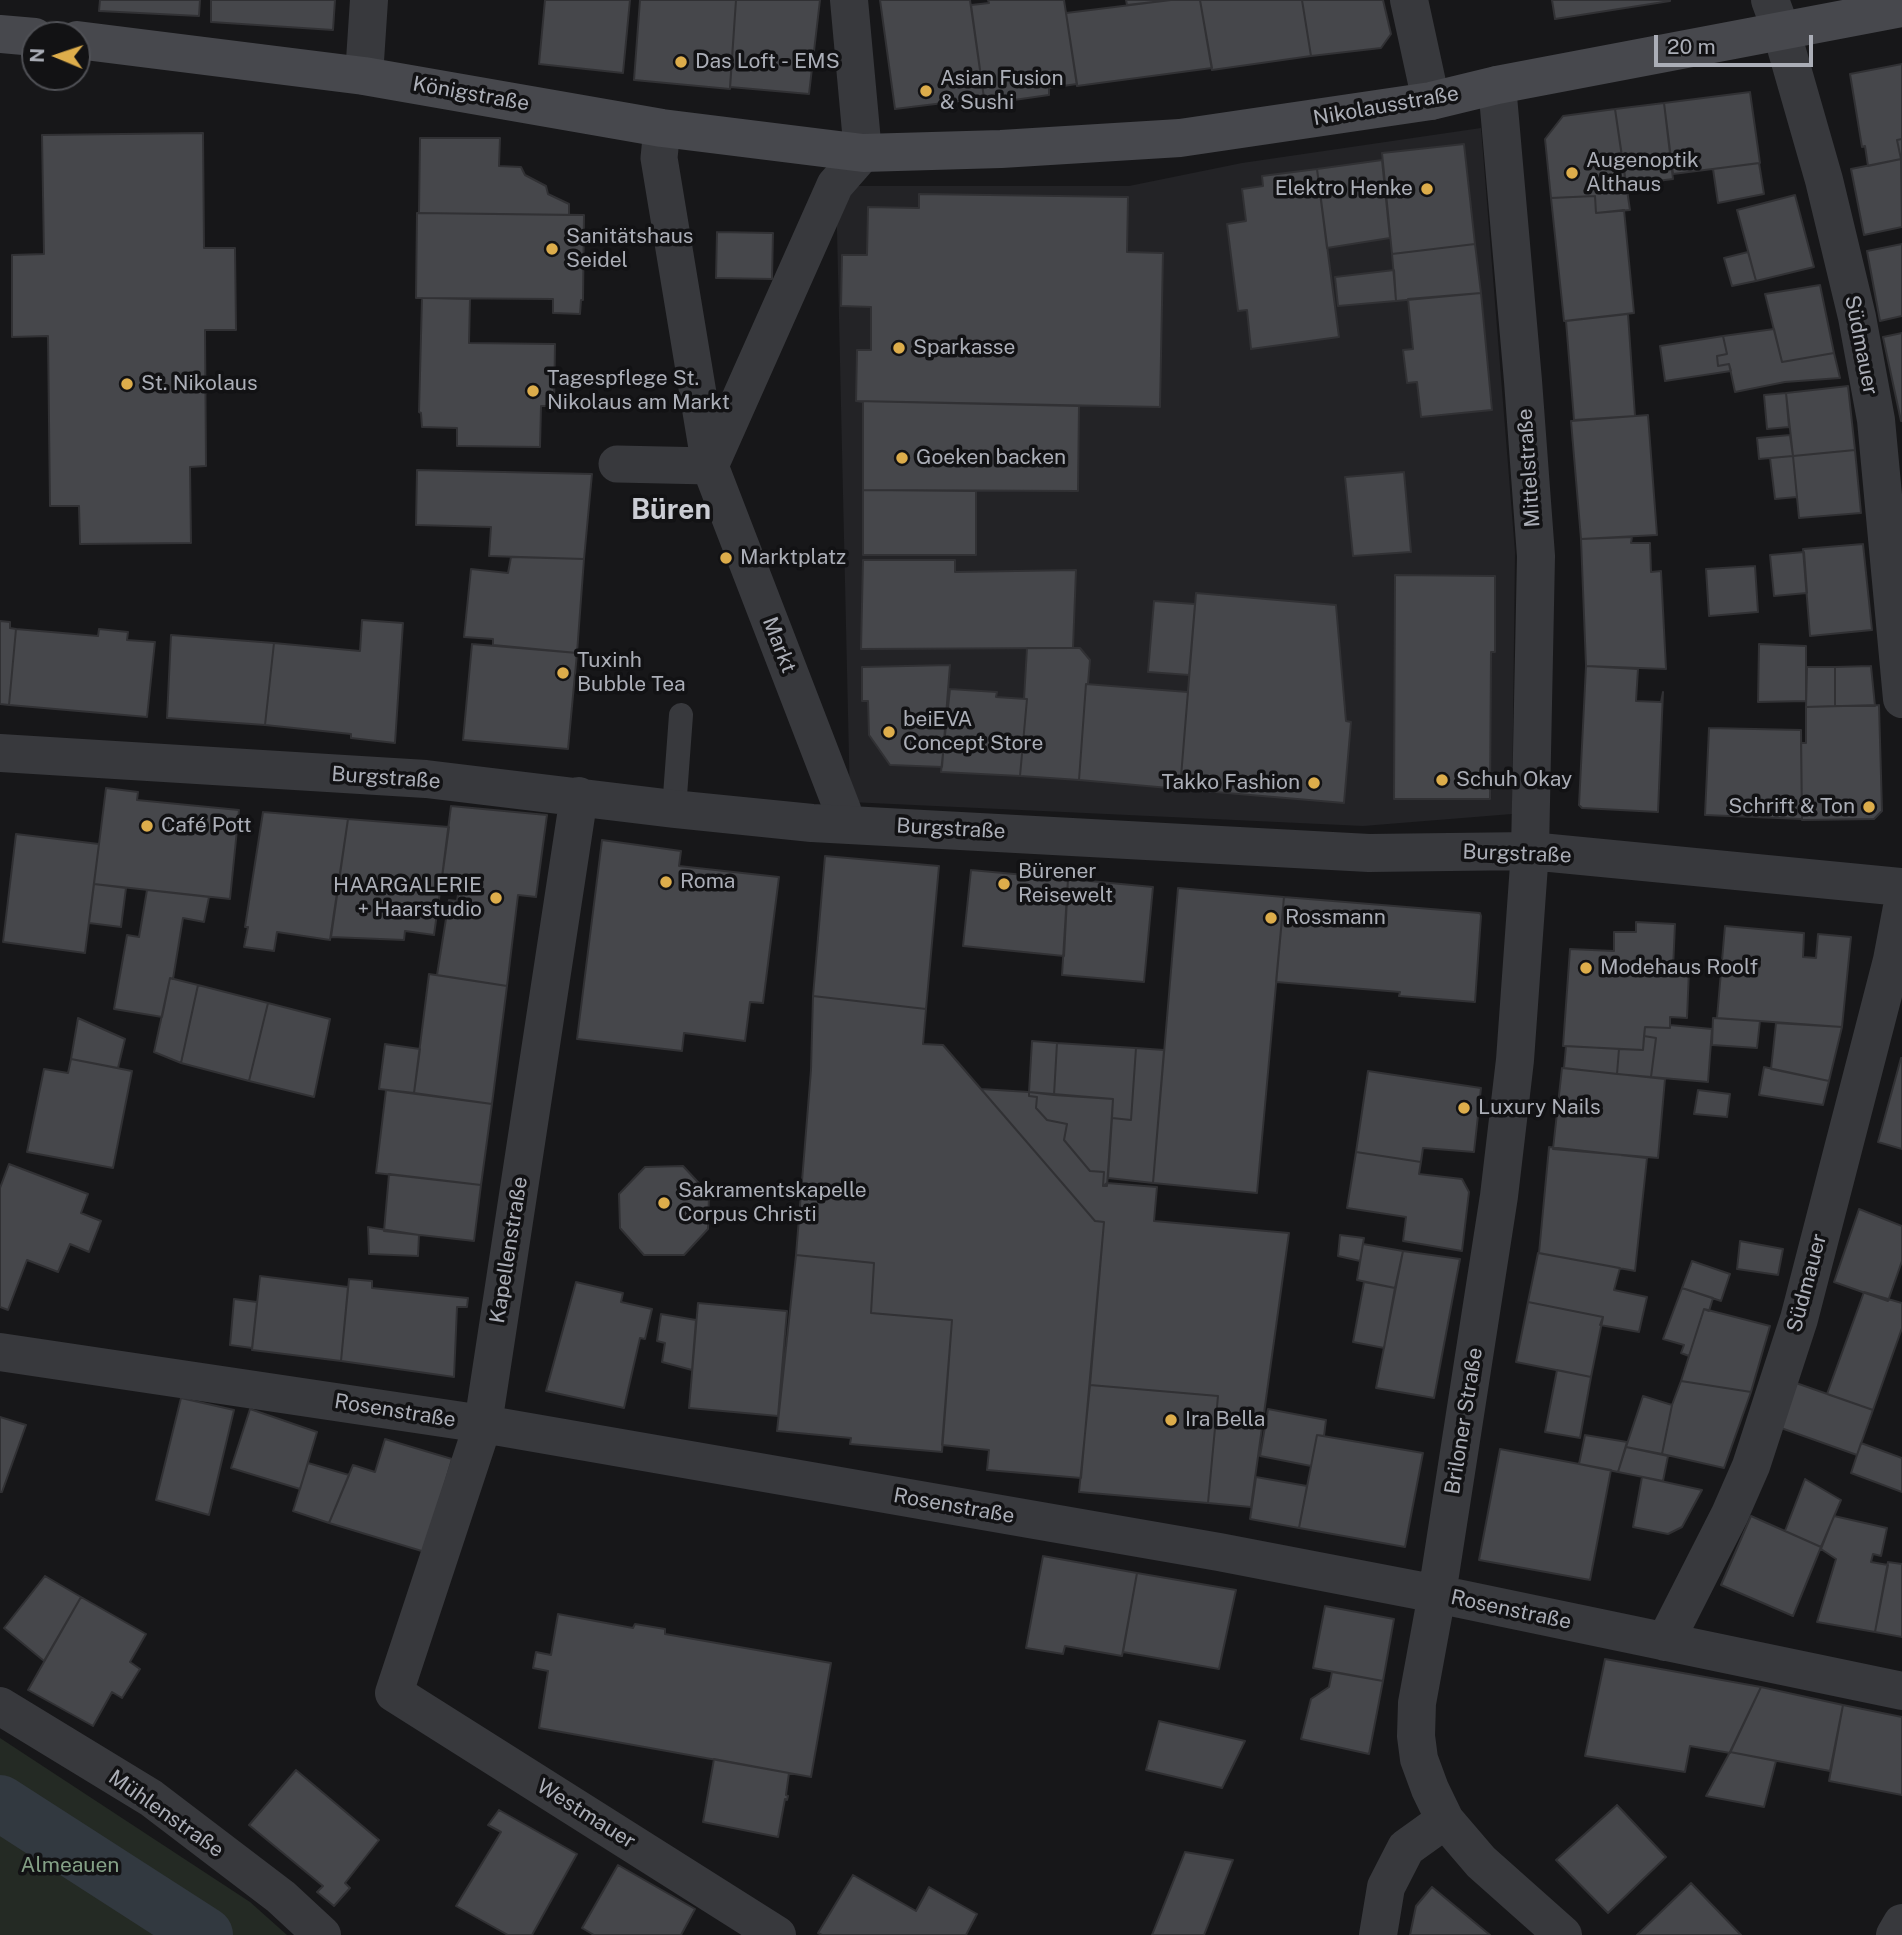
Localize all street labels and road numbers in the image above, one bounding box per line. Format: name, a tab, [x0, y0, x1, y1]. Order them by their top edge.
street label: Königstraße	[411, 71, 531, 117]
street label: Nikolausstraße	[1311, 81, 1461, 131]
street label: Südmauer	[1839, 293, 1883, 397]
street label: Mittelstraße	[1512, 408, 1546, 528]
street label: Markt	[757, 613, 801, 677]
street label: Burgstraße	[331, 762, 441, 794]
street label: Burgstraße	[896, 814, 1006, 844]
street label: Burgstraße	[1462, 840, 1572, 868]
street label: Kapellenstraße	[485, 1175, 533, 1325]
street label: Südmauer	[1782, 1231, 1832, 1335]
street label: Briloner Straße	[1440, 1346, 1488, 1496]
street label: Rosenstraße	[333, 1389, 457, 1433]
street label: Rosenstraße	[892, 1483, 1016, 1529]
street label: Rosenstraße	[1448, 1585, 1574, 1635]
street label: Mühlenstraße	[103, 1765, 229, 1863]
street label: Westmauer	[532, 1774, 640, 1854]

